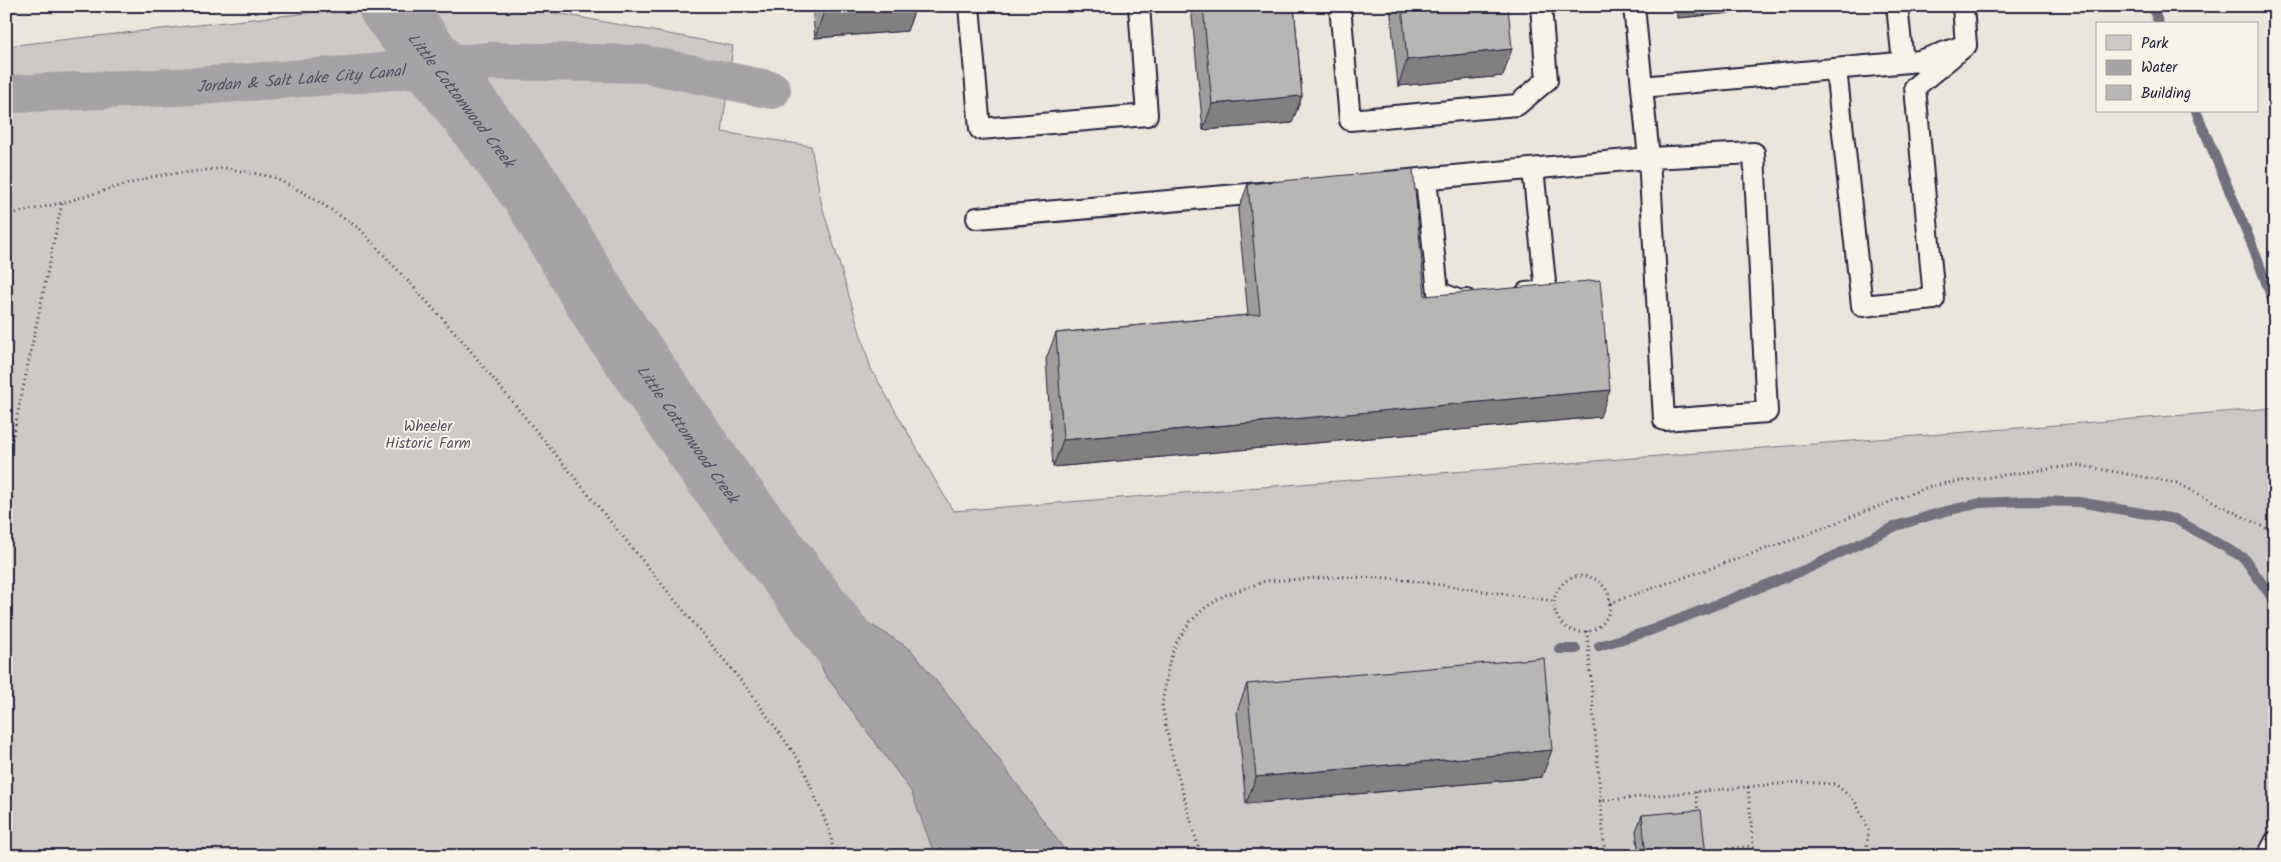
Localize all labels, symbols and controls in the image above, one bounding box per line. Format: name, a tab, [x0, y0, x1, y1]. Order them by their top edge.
legend	[2096, 22, 2258, 112]
water label: Little Cottonwood Creek	[401, 28, 522, 175]
text: Park	[2141, 32, 2169, 56]
text: Water	[2141, 56, 2178, 80]
water label: Jordan & Salt Lake City Canal	[196, 58, 409, 100]
text: Building	[2141, 82, 2191, 106]
water label: Little Cottonwood Creek	[630, 360, 746, 511]
park label: Wheeler Historic Farm	[385, 415, 471, 456]

